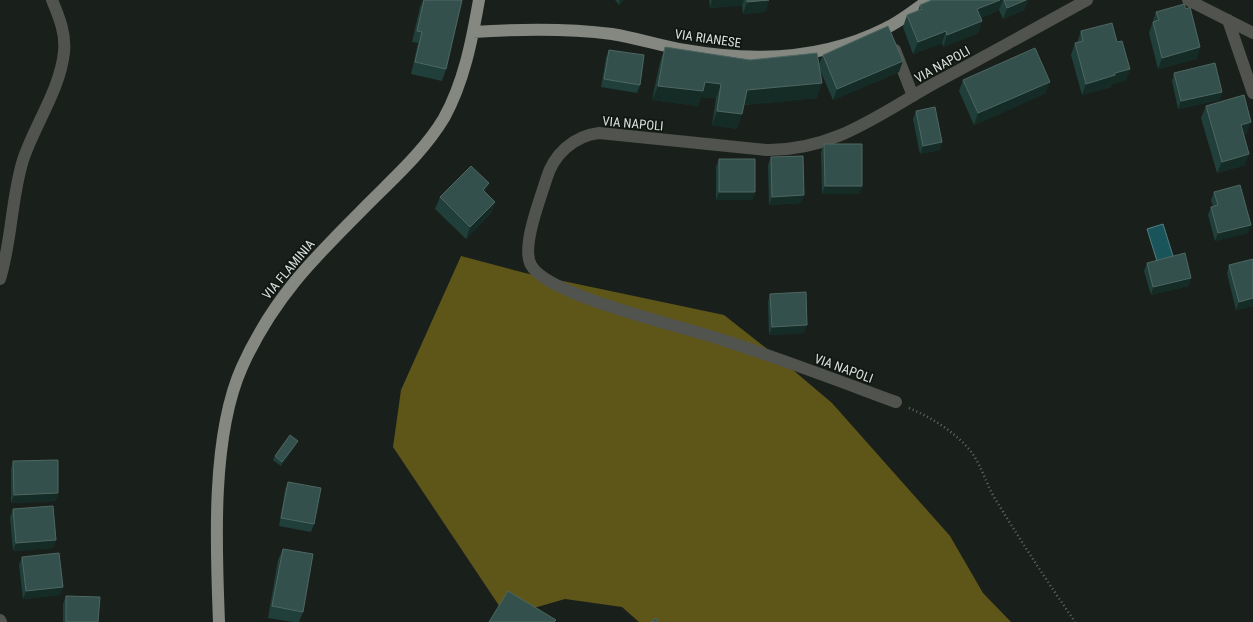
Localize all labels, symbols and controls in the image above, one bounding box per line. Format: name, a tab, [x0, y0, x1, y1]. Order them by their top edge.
street label: VIA RIANESE	[674, 26, 742, 51]
street label: VIA NAPOLI	[912, 43, 973, 86]
street label: VIA NAPOLI	[602, 113, 664, 134]
street label: VIA FLAMINIA	[259, 236, 318, 302]
street label: VIA NAPOLI	[812, 351, 875, 386]

